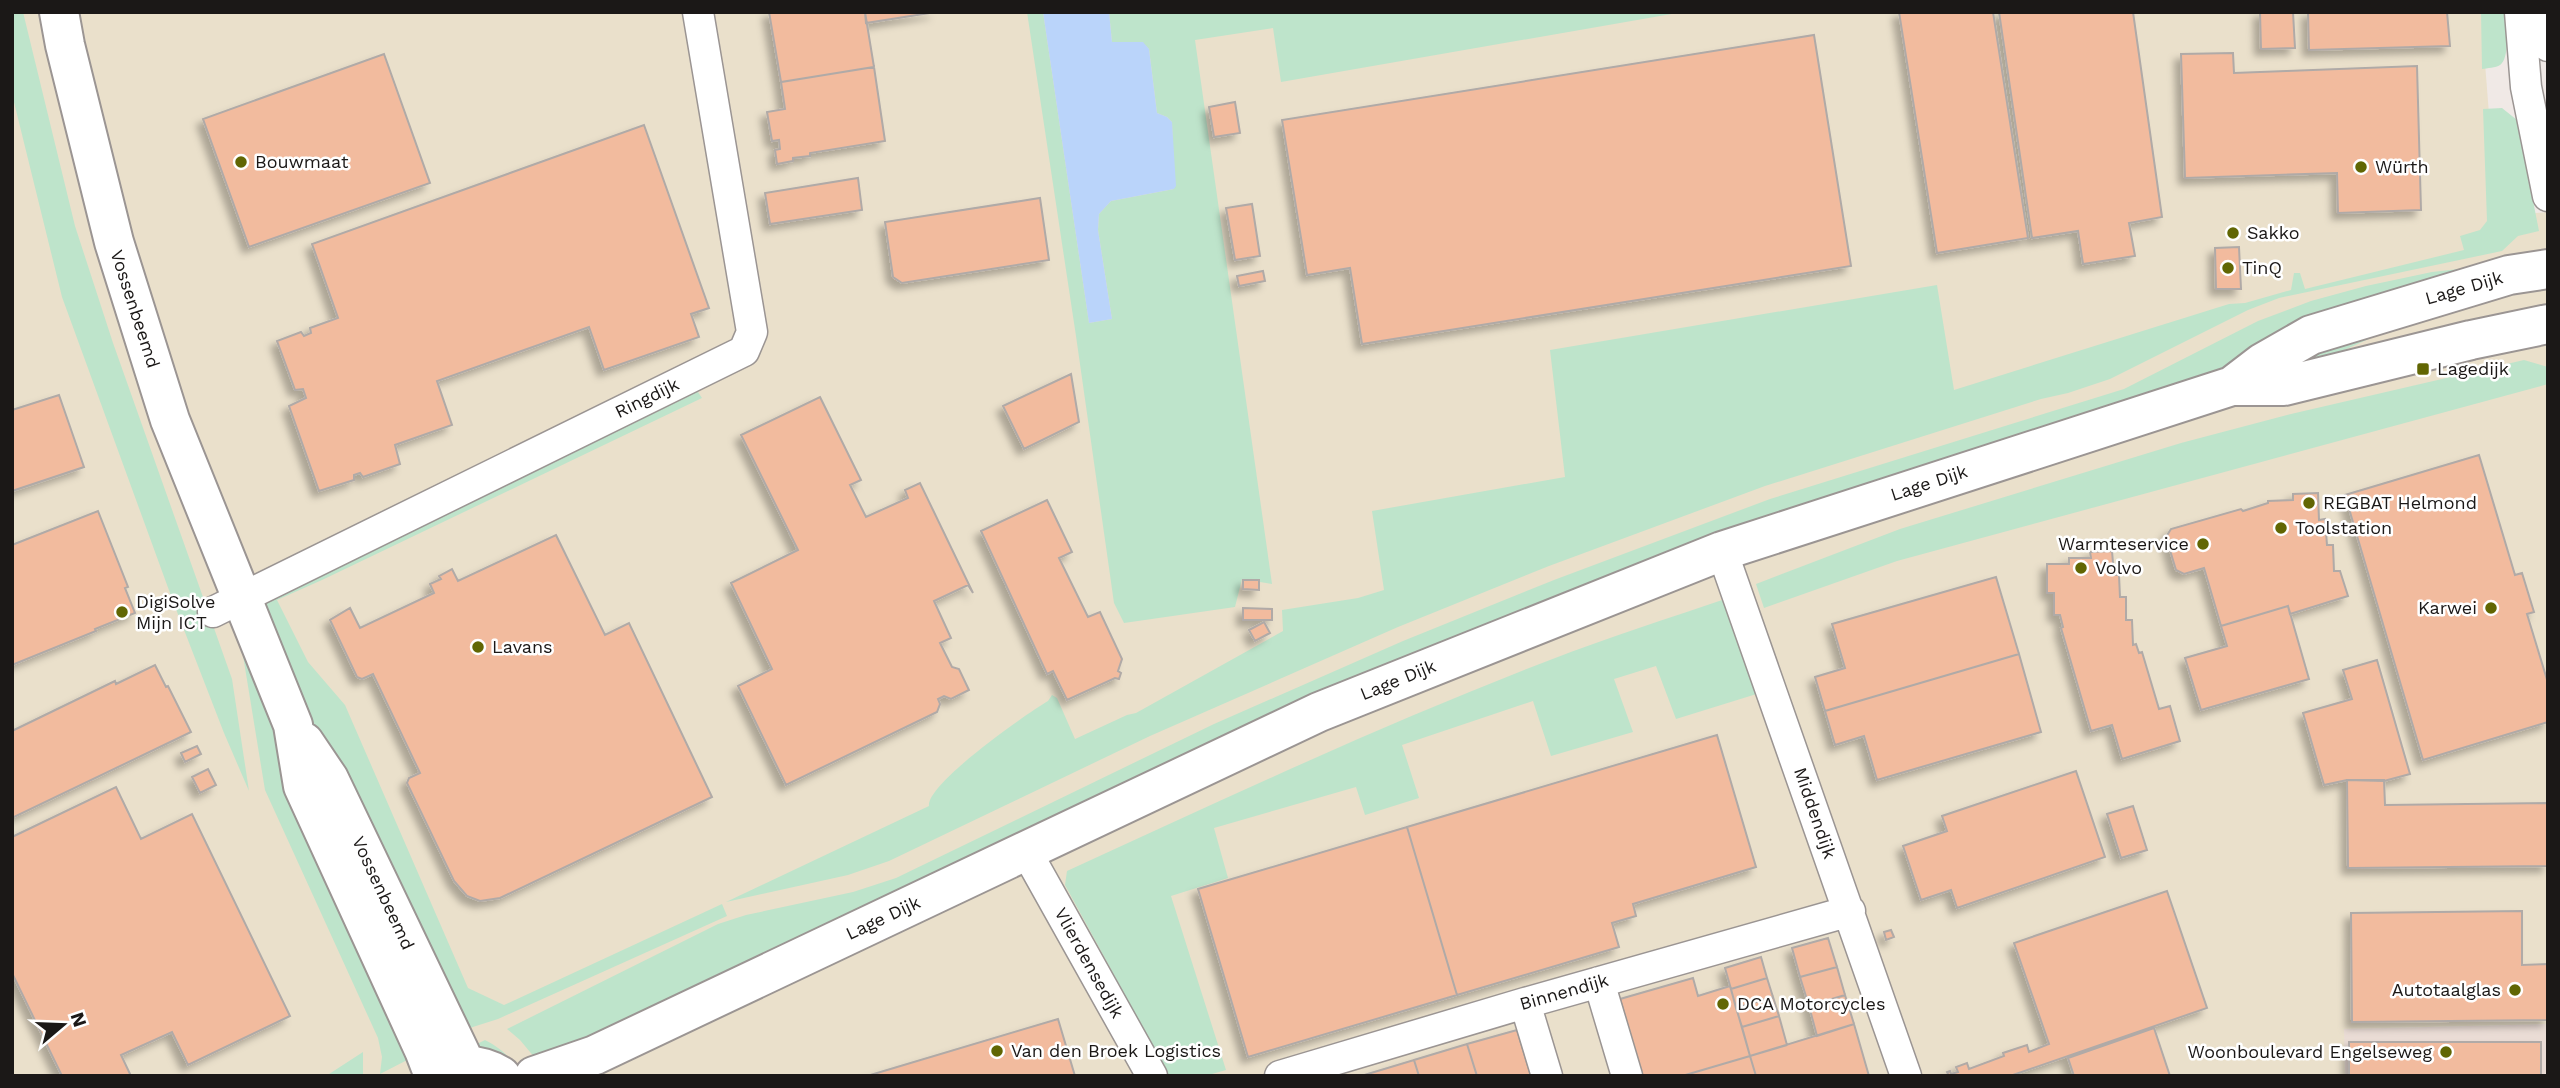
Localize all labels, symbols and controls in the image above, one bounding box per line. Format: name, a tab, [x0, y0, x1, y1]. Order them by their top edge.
place label: Bouwmaat	[255, 151, 349, 172]
marker: Bouwmaat	[233, 154, 249, 170]
place label: Würth	[2375, 156, 2429, 177]
marker: Würth	[2353, 159, 2369, 175]
place label: Sakko	[2247, 222, 2299, 243]
marker: Sakko	[2225, 225, 2241, 241]
street label: Vossenbeemd	[107, 247, 164, 370]
place label: TinQ	[2242, 257, 2282, 278]
marker: TinQ	[2220, 260, 2236, 276]
street label: Lage Dijk	[2423, 266, 2505, 309]
place label: Lagedijk	[2437, 358, 2509, 379]
marker: Lagedijk	[2415, 361, 2431, 377]
street label: Ringdijk	[611, 373, 682, 422]
street label: Lage Dijk	[1888, 460, 1970, 505]
place label: REGBAT Helmond	[2323, 492, 2477, 513]
marker: REGBAT Helmond	[2301, 495, 2317, 511]
place label: Toolstation	[2295, 517, 2392, 538]
marker: Toolstation	[2273, 520, 2289, 536]
place label: Warmteservice	[2058, 533, 2189, 554]
marker: Warmteservice	[2195, 536, 2211, 552]
place label: Volvo	[2095, 557, 2142, 578]
marker: Volvo	[2073, 560, 2089, 576]
place label: DigiSolve Mijn ICT	[136, 591, 215, 633]
place label: Karwei	[2418, 597, 2477, 618]
marker: Karwei	[2483, 600, 2499, 616]
marker: DigiSolve Mijn ICT	[114, 604, 130, 620]
place label: Lavans	[492, 636, 553, 657]
marker: Lavans	[470, 639, 486, 655]
street label: Lage Dijk	[1357, 655, 1439, 704]
street label: Middendijk	[1790, 764, 1841, 861]
street label: Vossenbeemd	[348, 833, 419, 953]
street label: Lage Dijk	[842, 891, 923, 944]
street label: Vlierdensedijk	[1050, 904, 1128, 1022]
street label: Binnendijk	[1517, 969, 1611, 1014]
place label: Autotaalglas	[2392, 979, 2501, 1000]
marker: Autotaalglas	[2507, 982, 2523, 998]
north arrow	[28, 990, 98, 1060]
place label: DCA Motorcycles	[1737, 993, 1885, 1014]
marker: DCA Motorcycles	[1715, 996, 1731, 1012]
text: N	[65, 1009, 92, 1030]
place label: Van den Broek Logistics	[1011, 1040, 1221, 1061]
place label: Woonboulevard Engelseweg	[2187, 1041, 2432, 1062]
marker: Van den Broek Logistics	[989, 1043, 1005, 1059]
marker: Woonboulevard Engelseweg	[2438, 1044, 2454, 1060]

